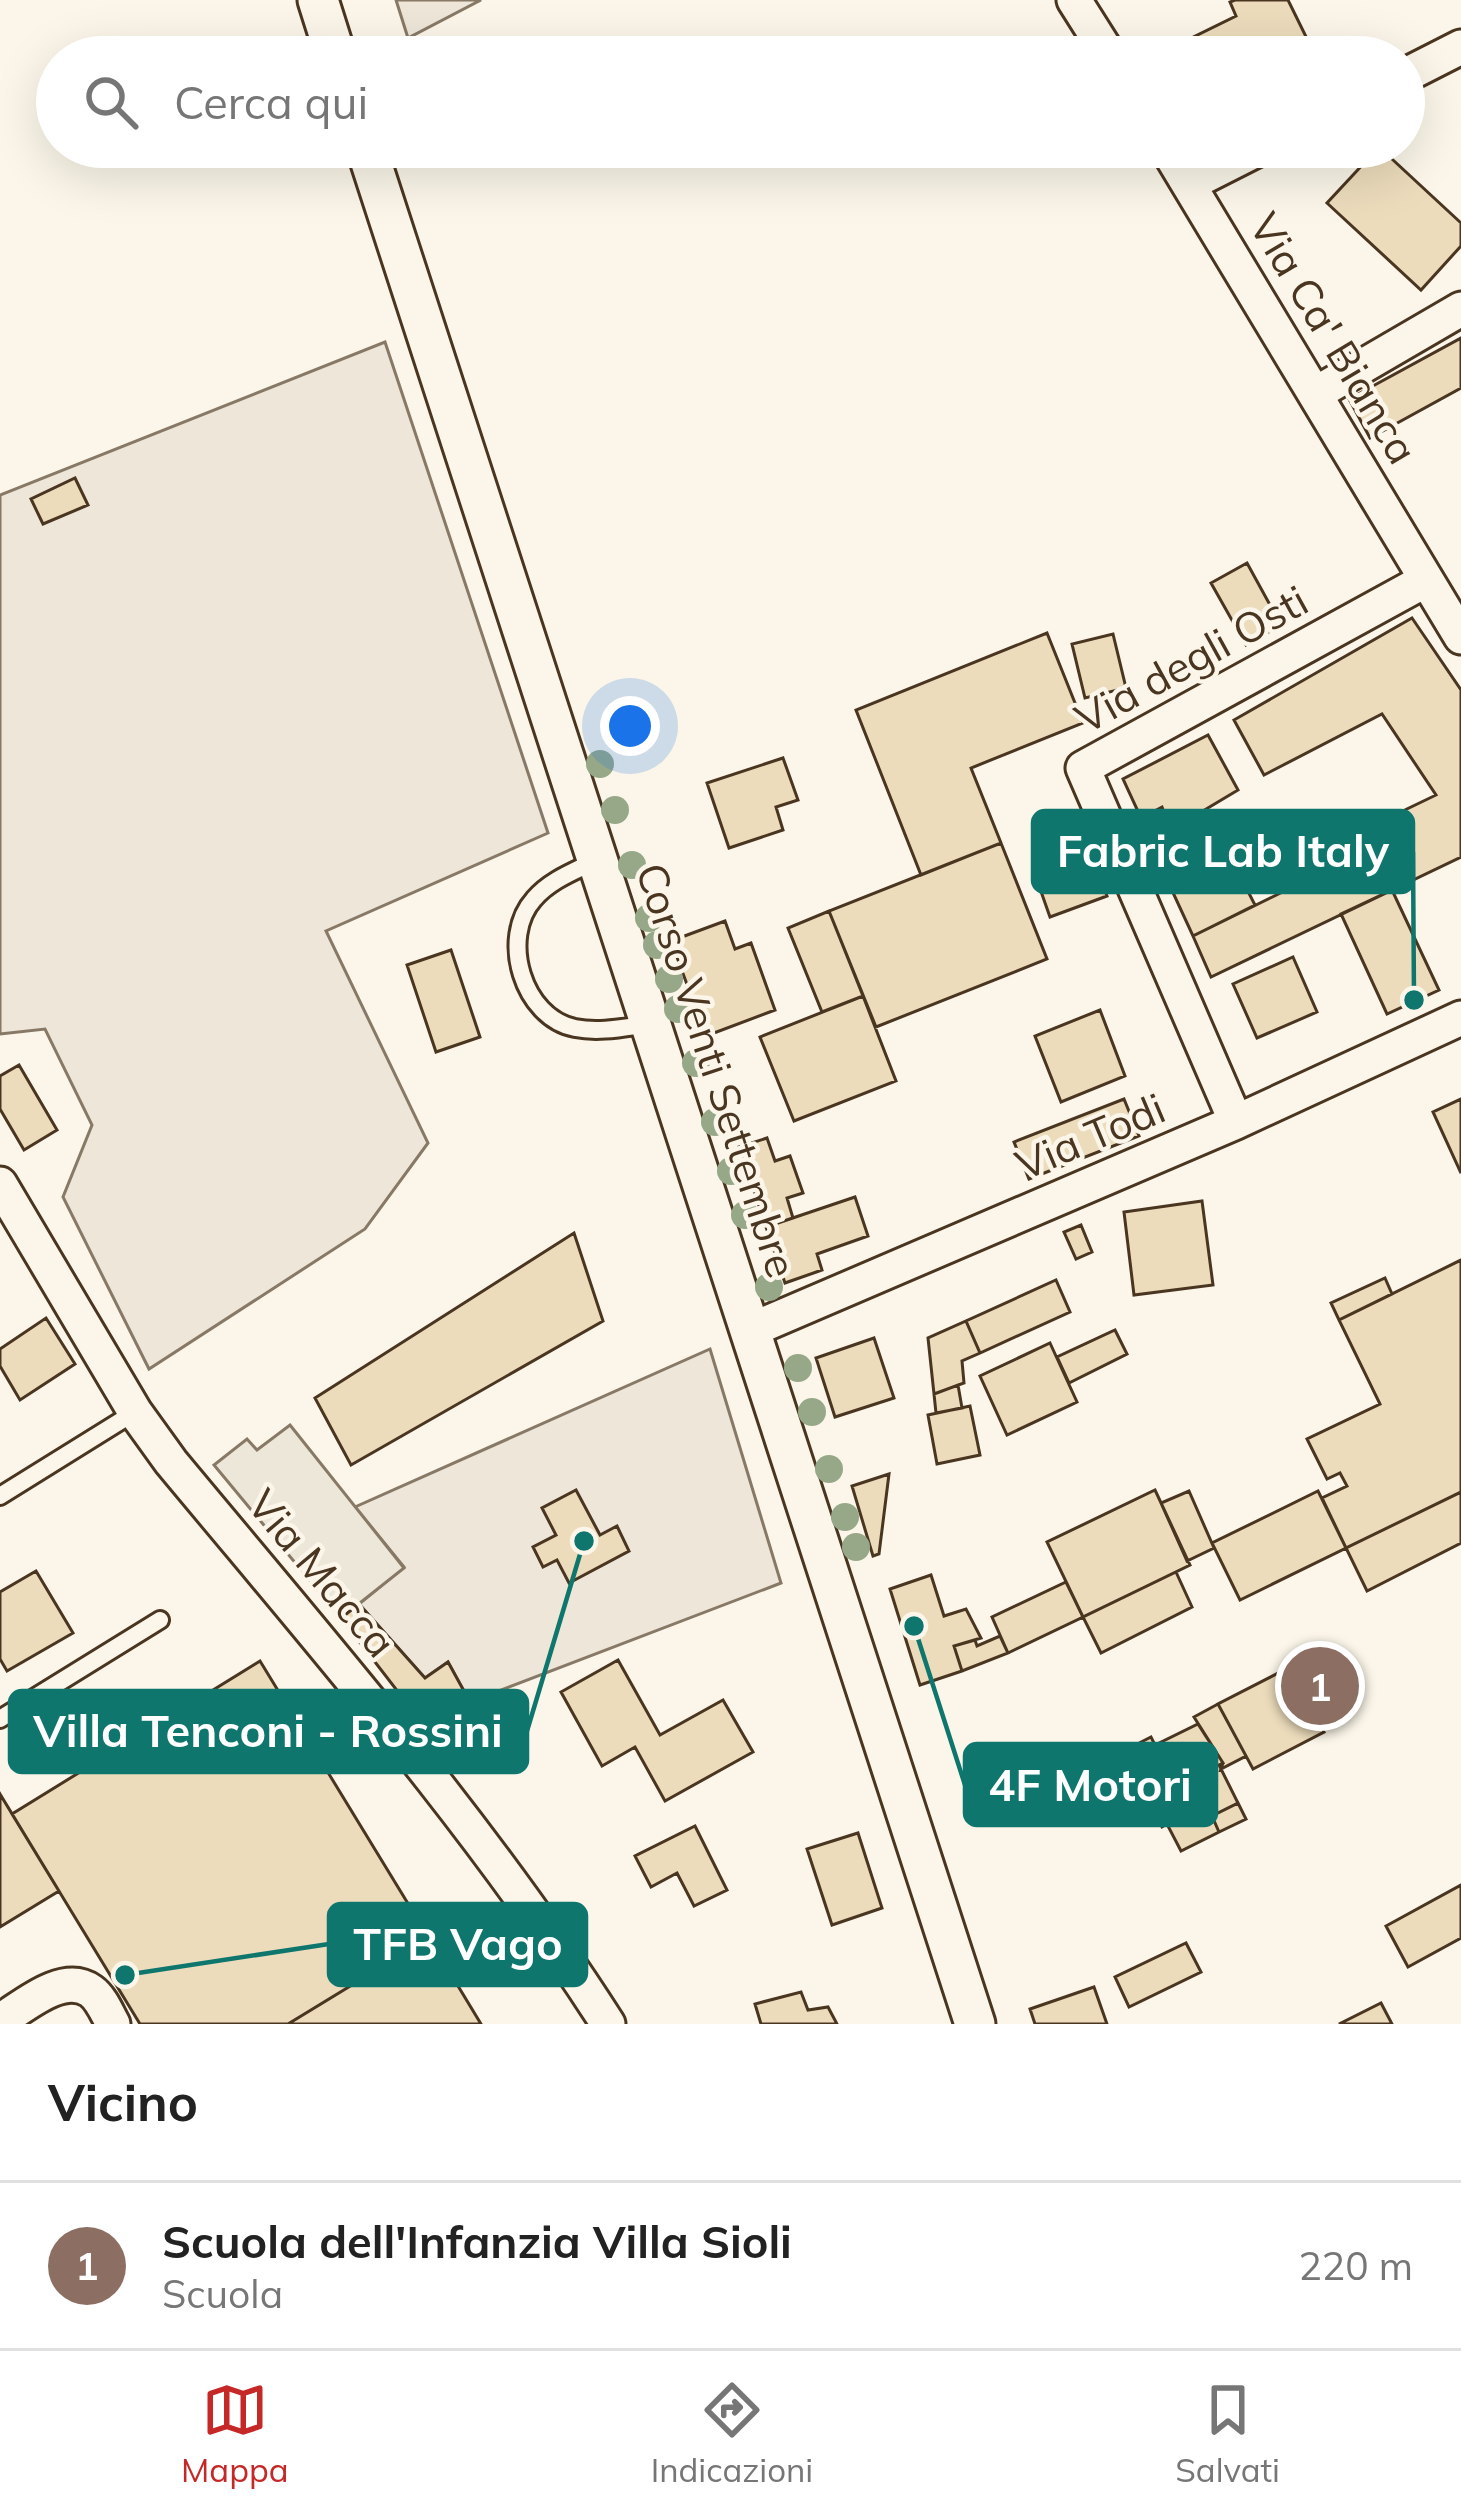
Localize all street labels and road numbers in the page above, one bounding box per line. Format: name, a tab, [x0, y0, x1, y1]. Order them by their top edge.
street label: Via Ca' Bianca	[1238, 203, 1430, 473]
street label: Via degli Osti	[1066, 573, 1316, 745]
street label: Corso Venti Settembre	[625, 856, 809, 1284]
street label: Via Todi	[1007, 1081, 1173, 1191]
street label: Via Macca	[236, 1478, 408, 1668]

